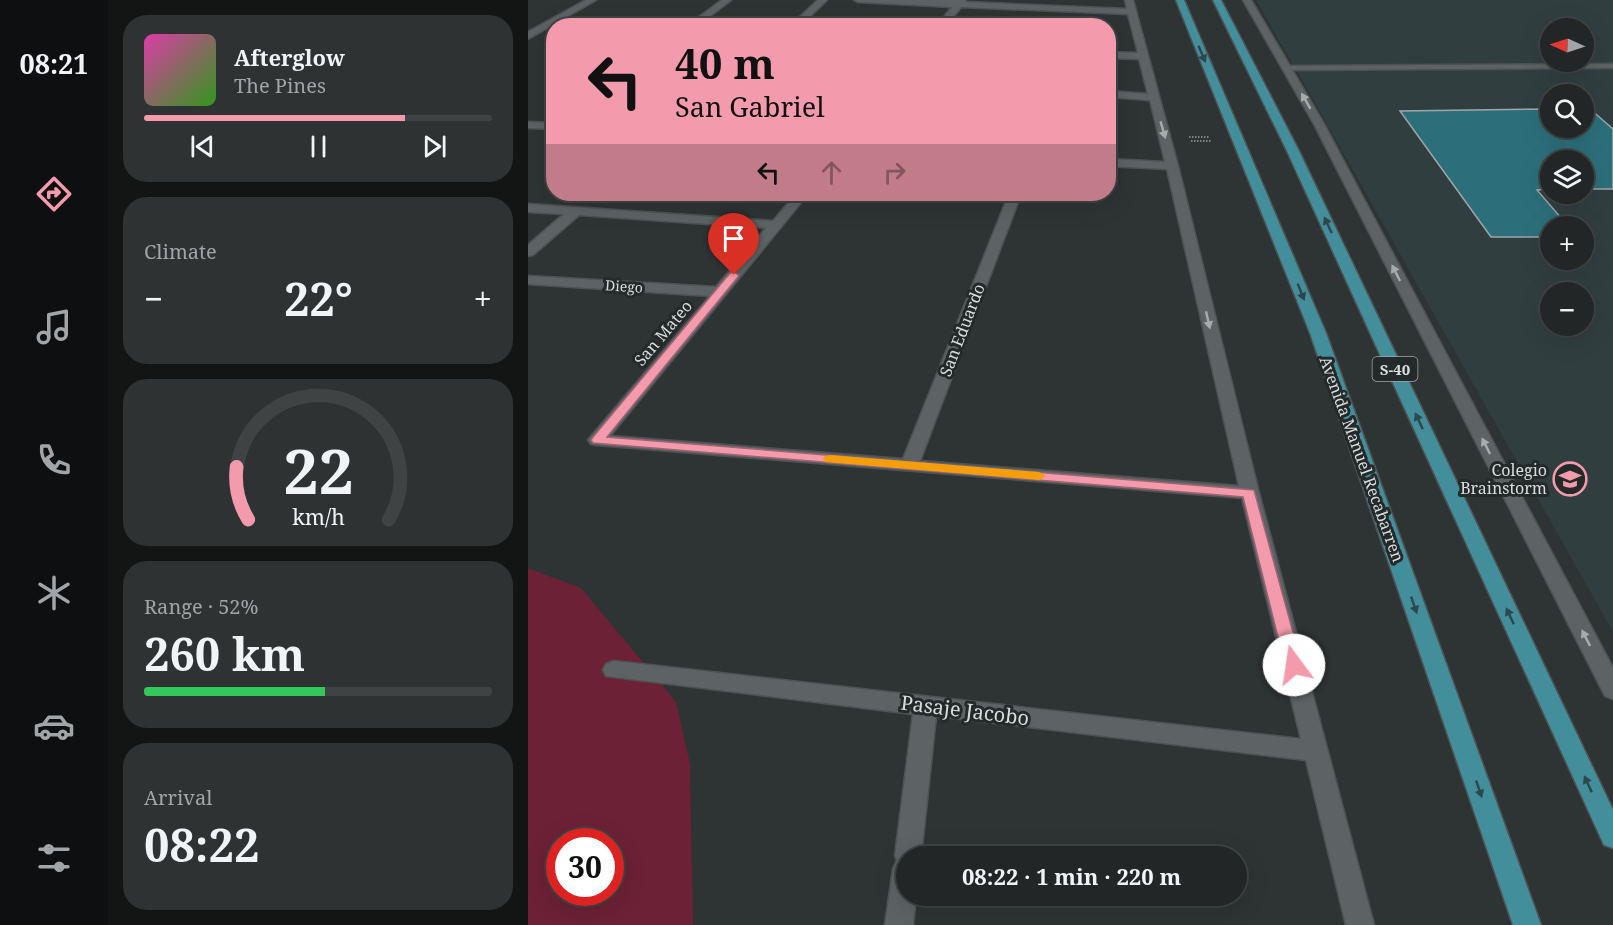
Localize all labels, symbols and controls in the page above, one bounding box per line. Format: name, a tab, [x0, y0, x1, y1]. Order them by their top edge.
north arrow	[1540, 18, 1594, 72]
map controls	[1540, 18, 1594, 336]
text: 40 m	[675, 34, 775, 91]
text: Afterglow	[234, 42, 345, 72]
icon: left	[576, 42, 654, 120]
text: 08:21	[19, 45, 89, 82]
one-way arrow	[1198, 45, 1207, 63]
text: The Pines	[234, 72, 326, 99]
button: search	[1540, 84, 1594, 138]
text: San Gabriel	[675, 88, 825, 125]
one-way arrow	[1300, 93, 1311, 109]
one-way arrow	[1158, 121, 1168, 139]
icon: previous	[186, 130, 219, 163]
icon: pause	[302, 130, 335, 163]
icon: next	[418, 130, 451, 163]
button: layers	[1540, 150, 1594, 204]
icon: left	[752, 156, 785, 189]
icon: ahead	[815, 156, 848, 189]
icon: right	[878, 156, 911, 189]
icon: directions	[33, 173, 75, 215]
pin	[708, 213, 759, 275]
one-way arrow	[1323, 216, 1332, 233]
button: +	[1540, 216, 1594, 270]
icon: arrive	[717, 222, 750, 255]
text: Climate	[144, 238, 217, 265]
one-way arrow	[1392, 264, 1402, 282]
text: 22°	[284, 268, 353, 329]
street label: Diego	[605, 275, 643, 297]
text: −	[144, 276, 163, 321]
text: +	[474, 276, 492, 321]
street label: San Eduardo	[934, 280, 990, 380]
button: −	[1540, 282, 1594, 336]
one-way arrow	[1296, 284, 1306, 302]
street label: San Mateo	[629, 295, 697, 371]
icon: music	[33, 306, 75, 348]
one-way arrow	[1204, 311, 1214, 329]
street label: Avenida Manuel Recabarren	[1314, 353, 1410, 565]
road number: S-40	[1372, 357, 1418, 381]
one-way arrow	[1414, 411, 1424, 429]
text: 22	[283, 427, 353, 512]
one-way arrow	[1482, 437, 1492, 455]
icon: phone	[33, 439, 75, 481]
place label: Colegio Brainstorm	[1460, 459, 1547, 499]
school or university icon: Colegio Brainstorm	[1552, 461, 1588, 497]
text: km/h	[292, 502, 345, 531]
icon: climate	[33, 572, 75, 614]
text: Range · 52%	[144, 593, 258, 620]
one-way arrow	[1409, 596, 1419, 614]
one-way arrow	[1506, 608, 1515, 625]
text: 260 km	[144, 623, 305, 684]
one-way arrow	[1581, 629, 1591, 646]
position arrow	[1262, 633, 1326, 697]
street label: Pasaje Jacobo	[899, 689, 1031, 731]
icon: car	[33, 705, 75, 747]
one-way arrow	[1584, 775, 1593, 792]
one-way arrow	[1474, 780, 1484, 798]
text: Arrival	[144, 784, 212, 811]
text: 08:22	[144, 814, 259, 875]
speed limit sign: 30	[546, 828, 624, 906]
icon: filters	[33, 837, 75, 879]
text: 08:22 · 1 min · 220 m	[962, 861, 1181, 891]

